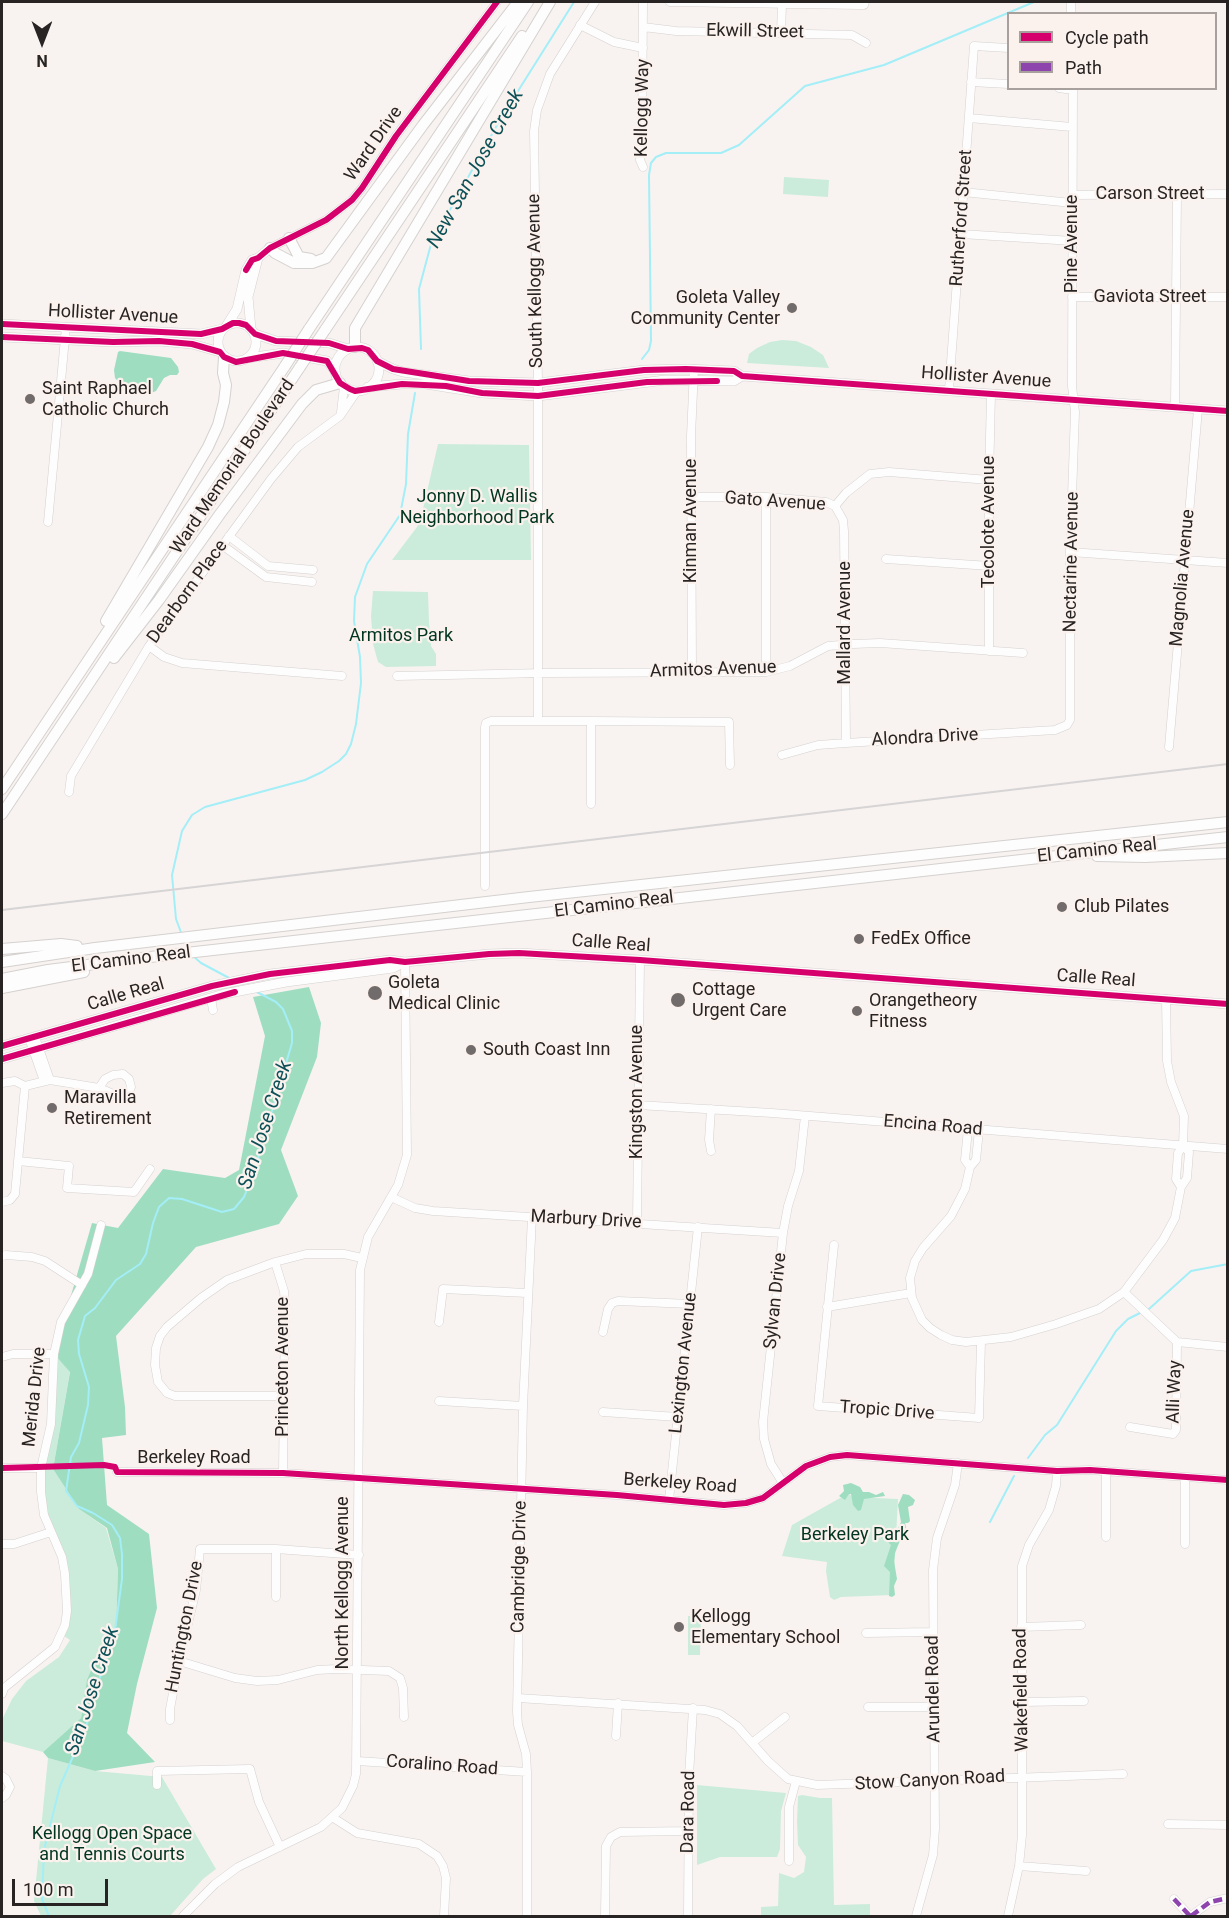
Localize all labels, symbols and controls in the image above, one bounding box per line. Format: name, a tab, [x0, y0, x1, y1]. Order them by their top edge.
north arrow	[12, 12, 72, 72]
legend	[1007, 12, 1217, 90]
street label: Ekwill Street	[706, 20, 804, 44]
text: Cycle path	[1065, 27, 1149, 48]
text: N	[36, 51, 48, 70]
text: Path	[1065, 57, 1102, 78]
street label: Kellogg Way	[631, 59, 655, 157]
water label: New San Jose Creek	[422, 85, 530, 253]
street label: Ward Drive	[340, 102, 408, 186]
street label: Rutherford Street	[946, 149, 978, 287]
street label: Carson Street	[1095, 183, 1205, 205]
street label: South Kellogg Avenue	[524, 194, 548, 368]
street label: Pine Avenue	[1061, 195, 1083, 293]
street label: Gaviota Street	[1094, 286, 1206, 308]
place label: Goleta Valley Community Center	[631, 287, 780, 330]
street label: Hollister Avenue	[47, 301, 179, 329]
marker: Goleta Valley Community Center	[785, 301, 799, 315]
street label: Hollister Avenue	[920, 363, 1052, 393]
street label: Ward Memorial Boulevard	[166, 376, 300, 558]
place label: Saint Raphael Catholic Church	[42, 378, 169, 420]
marker: Saint Raphael Catholic Church	[23, 392, 37, 406]
street label: Tecolote Avenue	[978, 456, 1000, 588]
street label: Kinman Avenue	[680, 459, 702, 583]
park label: Jonny D. Wallis Neighborhood Park	[400, 486, 554, 528]
street label: Gato Avenue	[724, 488, 826, 516]
street label: Nectarine Avenue	[1060, 491, 1084, 633]
street label: Magnolia Avenue	[1166, 508, 1200, 648]
street label: Dearborn Place	[143, 536, 233, 648]
street label: Mallard Avenue	[834, 561, 856, 685]
park label: Armitos Park	[349, 625, 453, 647]
street label: Armitos Avenue	[649, 657, 777, 683]
street label: Alondra Drive	[871, 724, 979, 752]
street label: El Camino Real	[1036, 834, 1158, 868]
street label: El Camino Real	[553, 887, 675, 923]
place label: Club Pilates	[1074, 896, 1169, 918]
marker: Club Pilates	[1055, 900, 1069, 914]
place label: FedEx Office	[871, 928, 971, 950]
street label: Calle Real	[571, 930, 651, 958]
marker: FedEx Office	[852, 932, 866, 946]
street label: El Camino Real	[70, 942, 192, 978]
street label: Calle Real	[1056, 965, 1136, 993]
place label: Goleta Medical Clinic	[388, 972, 500, 1014]
street label: Calle Real	[85, 974, 167, 1016]
place label: Cottage Urgent Care	[692, 979, 787, 1022]
marker: Goleta Medical Clinic	[366, 984, 384, 1002]
place label: Orangetheory Fitness	[869, 990, 977, 1032]
marker: Cottage Urgent Care	[669, 991, 687, 1009]
marker: Orangetheory Fitness	[850, 1004, 864, 1018]
street label: Kingston Avenue	[626, 1025, 648, 1159]
place label: South Coast Inn	[483, 1039, 610, 1061]
marker: South Coast Inn	[464, 1043, 478, 1057]
water label: San Jose Creek	[234, 1058, 298, 1192]
place label: Maravilla Retirement	[64, 1087, 152, 1130]
marker: Maravilla Retirement	[45, 1101, 59, 1115]
street label: Encina Road	[883, 1111, 983, 1141]
street label: Marbury Drive	[530, 1206, 642, 1234]
street label: Sylvan Drive	[760, 1252, 792, 1350]
street label: Lexington Avenue	[666, 1291, 702, 1435]
street label: Princeton Avenue	[272, 1297, 294, 1437]
street label: Merida Drive	[19, 1346, 51, 1448]
street label: Alli Way	[1163, 1360, 1187, 1424]
street label: Tropic Drive	[839, 1397, 935, 1425]
street label: Berkeley Road	[137, 1447, 251, 1469]
street label: Berkeley Road	[623, 1469, 737, 1499]
street label: North Kellogg Avenue	[332, 1496, 354, 1670]
street label: Cambridge Drive	[508, 1501, 532, 1633]
park label: Berkeley Park	[801, 1524, 909, 1546]
street label: Huntington Drive	[162, 1559, 208, 1695]
place label: Kellogg Elementary School	[691, 1606, 840, 1648]
marker: Kellogg Elementary School	[672, 1620, 686, 1634]
water label: San Jose Creek	[61, 1624, 125, 1758]
street label: Wakefield Road	[1010, 1628, 1034, 1752]
street label: Arundel Road	[922, 1635, 946, 1743]
street label: Coralino Road	[385, 1751, 499, 1781]
street label: Stow Canyon Road	[854, 1766, 1006, 1796]
street label: Dara Road	[677, 1770, 701, 1854]
park label: Kellogg Open Space and Tennis Courts	[32, 1823, 192, 1866]
scale bar	[15, 1867, 111, 1905]
text: 100 m	[23, 1879, 74, 1900]

